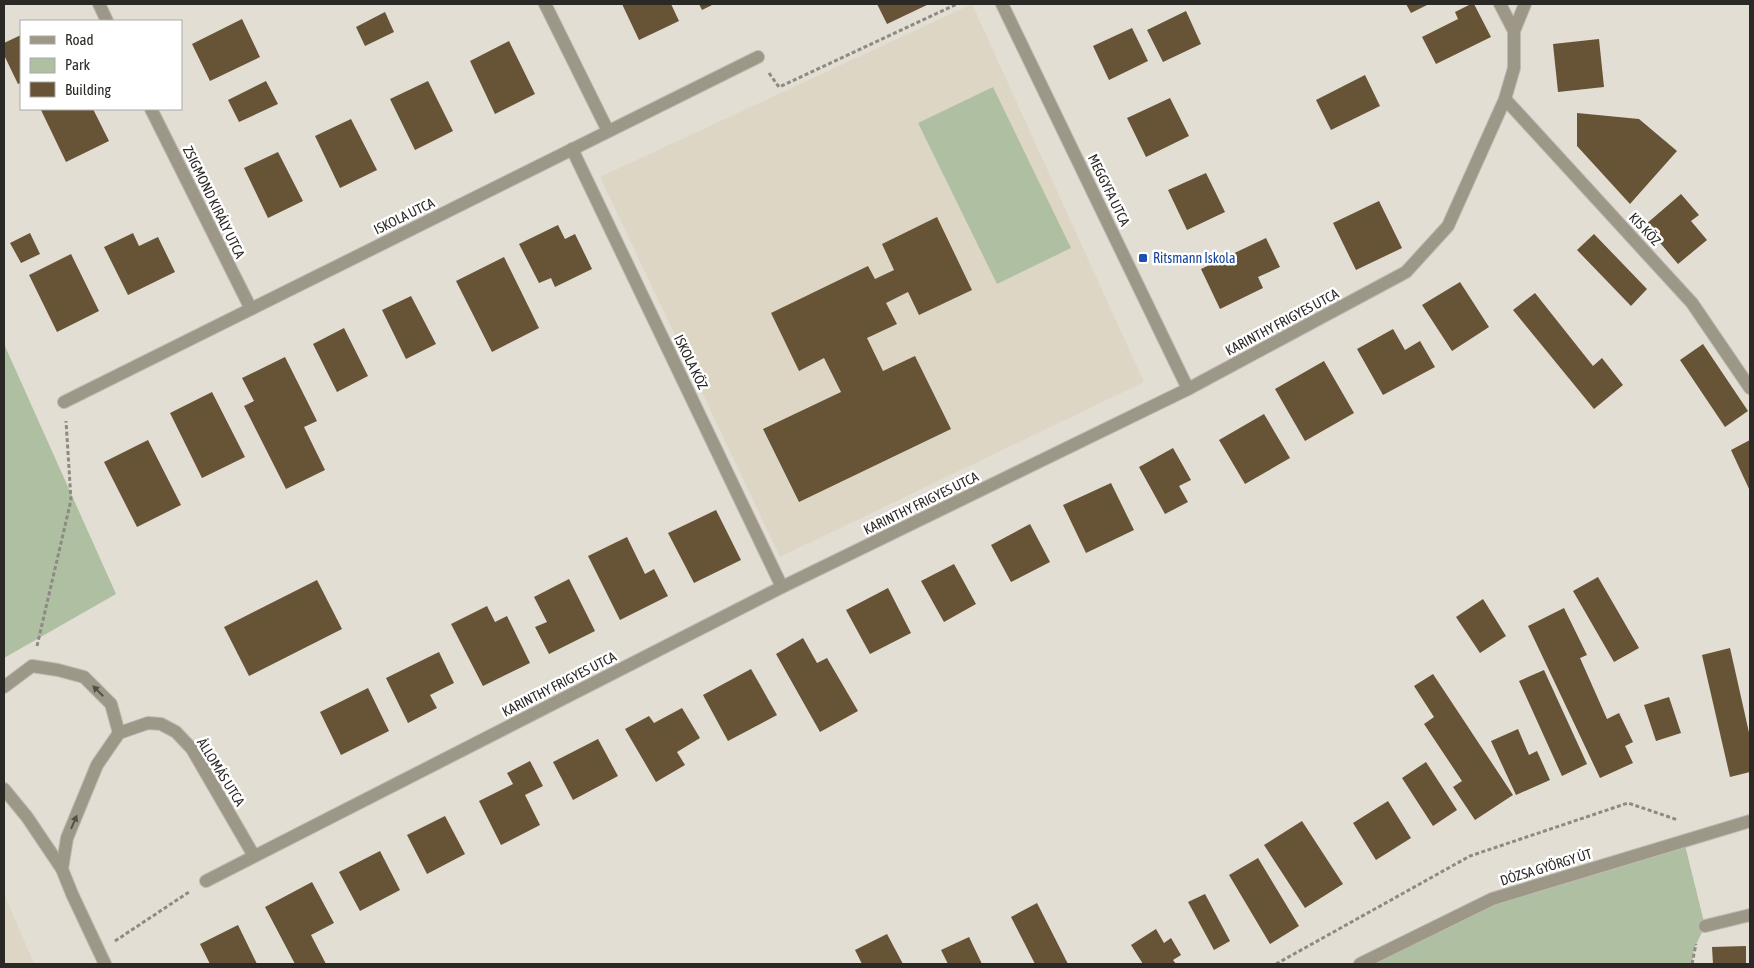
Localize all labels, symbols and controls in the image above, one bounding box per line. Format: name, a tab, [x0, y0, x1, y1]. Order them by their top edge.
legend	[20, 20, 182, 110]
text: Road	[65, 31, 94, 48]
text: Park	[65, 56, 90, 73]
text: Building	[65, 81, 111, 98]
street label: ZSIGMOND KIRÁLY UTCA	[180, 143, 248, 261]
street label: MEGGYFA UTCA	[1085, 152, 1133, 229]
street label: ISKOLA UTCA	[371, 194, 437, 238]
street label: KIS KÖZ	[1626, 209, 1664, 249]
place label: Ritsmann Iskola	[1153, 250, 1235, 266]
marker: Ritsmann Iskola	[1137, 252, 1149, 264]
street label: KARINTHY FRIGYES UTCA	[1223, 285, 1341, 359]
street label: ISKOLA KÖZ	[671, 332, 711, 392]
street label: KARINTHY FRIGYES UTCA	[861, 468, 981, 538]
street label: KARINTHY FRIGYES UTCA	[499, 648, 619, 720]
one-way arrow	[92, 685, 104, 697]
street label: ÁLLOMÁS UTCA	[194, 735, 248, 809]
one-way arrow	[70, 815, 78, 829]
street label: DÓZSA GYÖRGY ÚT	[1498, 845, 1594, 889]

